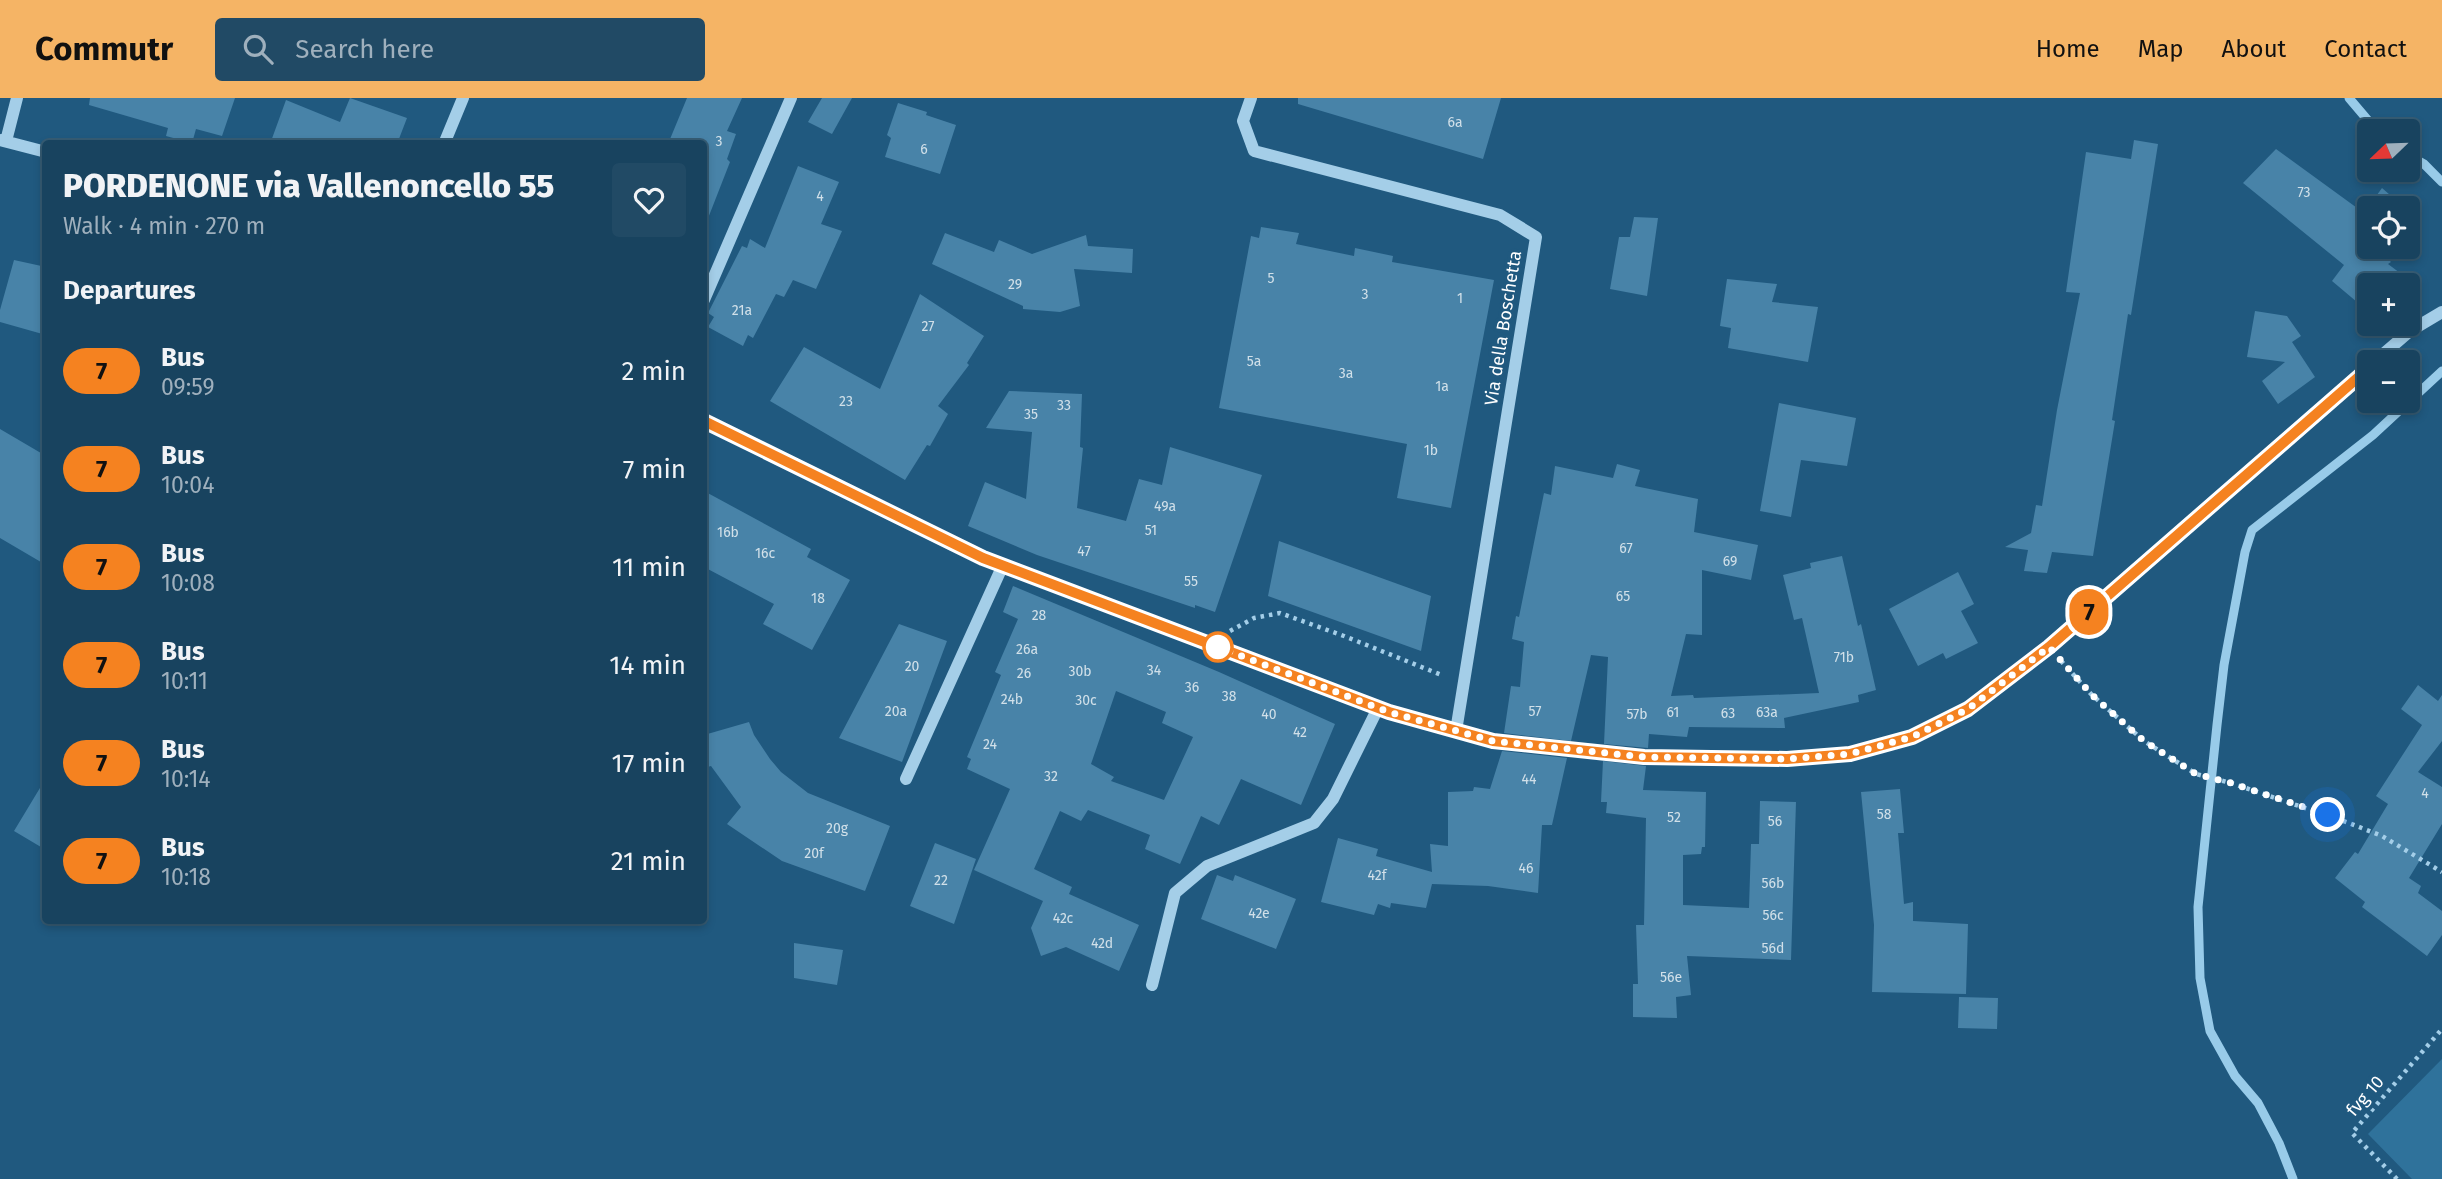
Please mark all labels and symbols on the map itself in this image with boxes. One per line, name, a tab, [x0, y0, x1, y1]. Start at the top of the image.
house number: 6a	[1447, 114, 1463, 131]
north arrow	[2357, 119, 2420, 182]
house number: 3	[716, 133, 723, 150]
house number: 6	[920, 141, 928, 158]
house number: 73	[2297, 184, 2311, 201]
house number: 4	[816, 188, 824, 205]
street label: Via della Boschetta	[1480, 249, 1526, 407]
house number: 5	[1267, 270, 1275, 287]
house number: 29	[1008, 276, 1022, 293]
house number: 3	[1362, 286, 1369, 303]
house number: 1	[1457, 290, 1463, 307]
house number: 21a	[732, 302, 752, 319]
house number: 27	[921, 318, 935, 335]
house number: 5a	[1247, 353, 1261, 370]
house number: 3a	[1339, 365, 1353, 382]
house number: 1a	[1435, 378, 1449, 395]
house number: 23	[839, 393, 853, 410]
house number: 33	[1057, 397, 1071, 414]
house number: 35	[1024, 406, 1038, 423]
house number: 1b	[1424, 442, 1438, 459]
house number: 49a	[1154, 498, 1176, 515]
house number: 51	[1145, 522, 1157, 539]
house number: 16b	[717, 524, 739, 541]
house number: 67	[1619, 540, 1633, 557]
house number: 47	[1077, 543, 1091, 560]
house number: 16c	[755, 545, 775, 562]
house number: 69	[1723, 553, 1737, 570]
house number: 55	[1184, 573, 1198, 590]
house number: 65	[1616, 588, 1630, 605]
line badge: 7	[2066, 589, 2112, 635]
house number: 18	[811, 590, 825, 607]
house number: 28	[1032, 607, 1047, 624]
unlabelled marker	[1203, 632, 1233, 662]
house number: 26a	[1016, 641, 1038, 658]
house number: 71b	[1834, 649, 1854, 666]
house number: 20	[905, 658, 920, 675]
house number: 34	[1147, 662, 1162, 679]
house number: 30b	[1068, 663, 1092, 680]
house number: 26	[1017, 665, 1031, 682]
house number: 36	[1185, 679, 1199, 696]
house number: 38	[1222, 688, 1237, 705]
house number: 24b	[1001, 691, 1023, 708]
house number: 30c	[1075, 692, 1097, 709]
house number: 20a	[885, 703, 907, 720]
house number: 57	[1529, 703, 1541, 720]
house number: 61	[1667, 704, 1679, 721]
house number: 63a	[1756, 704, 1778, 721]
house number: 63	[1721, 705, 1735, 722]
house number: 40	[1261, 706, 1277, 723]
house number: 57b	[1626, 706, 1648, 723]
house number: 42	[1293, 724, 1307, 741]
house number: 24	[983, 736, 998, 753]
house number: 32	[1044, 768, 1058, 785]
house number: 44	[1522, 771, 1537, 788]
house number: 4	[2421, 785, 2429, 802]
your location	[2310, 797, 2345, 832]
house number: 58	[1877, 806, 1892, 823]
house number: 52	[1667, 809, 1681, 826]
house number: 56	[1768, 813, 1782, 830]
house number: 20g	[826, 820, 849, 837]
house number: 20f	[804, 845, 825, 862]
house number: 46	[1519, 860, 1533, 877]
house number: 42f	[1368, 867, 1388, 884]
house number: 22	[934, 872, 948, 889]
house number: 56b	[1762, 875, 1784, 892]
house number: 42e	[1248, 905, 1270, 922]
house number: 56c	[1762, 907, 1784, 924]
house number: 42c	[1053, 910, 1074, 927]
house number: 42d	[1091, 935, 1113, 952]
house number: 56d	[1762, 940, 1784, 957]
house number: 56e	[1660, 969, 1682, 986]
street label: fvg 10	[2341, 1071, 2389, 1121]

